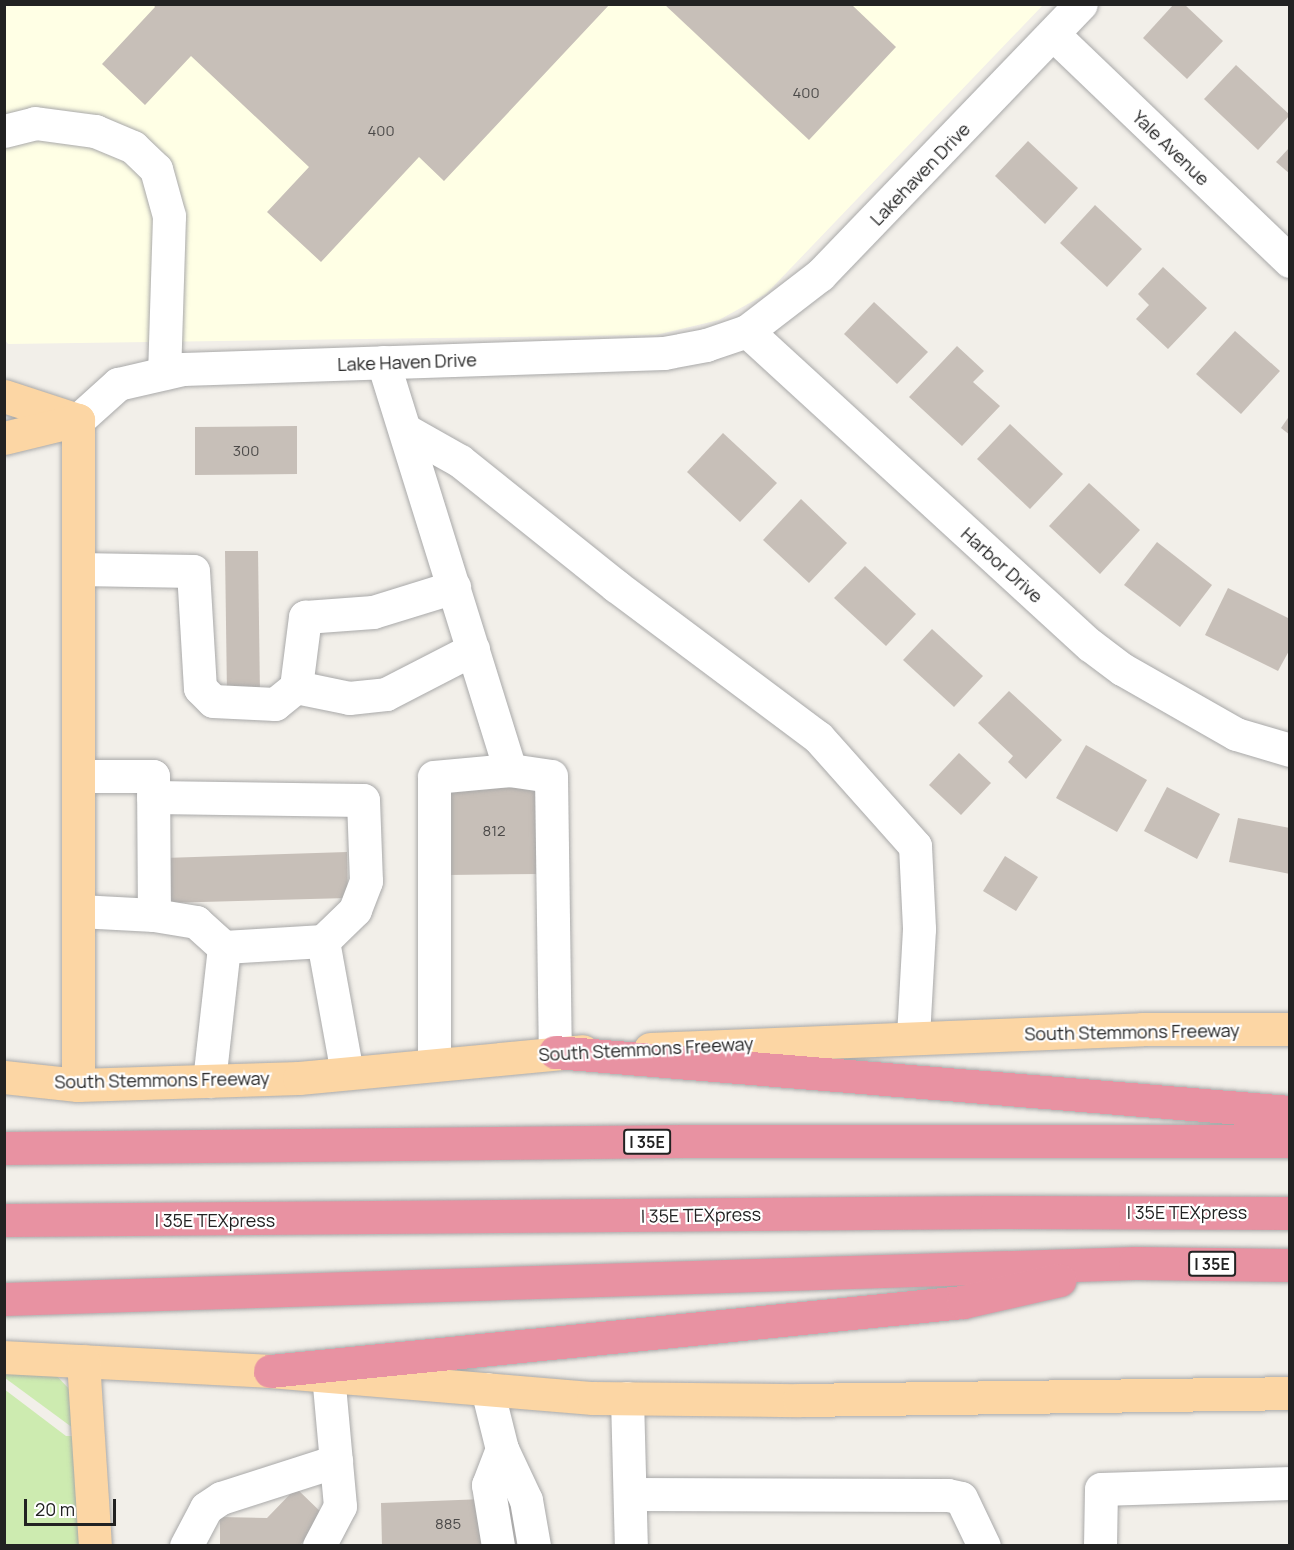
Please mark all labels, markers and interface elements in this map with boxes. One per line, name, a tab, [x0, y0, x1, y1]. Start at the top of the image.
house number: 400	[792, 84, 820, 102]
street label: Yale Avenue	[1128, 106, 1214, 190]
street label: Lakehaven Drive	[866, 118, 974, 230]
house number: 400	[367, 122, 395, 140]
street label: Lake Haven Drive	[337, 349, 477, 375]
house number: 300	[233, 442, 259, 460]
street label: Harbor Drive	[957, 523, 1047, 607]
house number: 812	[482, 822, 506, 840]
street label: South Stemmons Freeway	[1024, 1019, 1240, 1045]
street label: South Stemmons Freeway	[538, 1033, 754, 1065]
street label: South Stemmons Freeway	[54, 1067, 270, 1093]
road number: I 35E	[623, 1129, 671, 1155]
street label: I 35E TEXpress	[1127, 1201, 1247, 1223]
street label: I 35E TEXpress	[641, 1203, 761, 1227]
street label: I 35E TEXpress	[155, 1209, 275, 1231]
road number: I 35E	[1188, 1251, 1236, 1277]
scale bar	[27, 1487, 118, 1525]
text: 20 m	[35, 1497, 75, 1521]
house number: 885	[435, 1515, 461, 1533]

